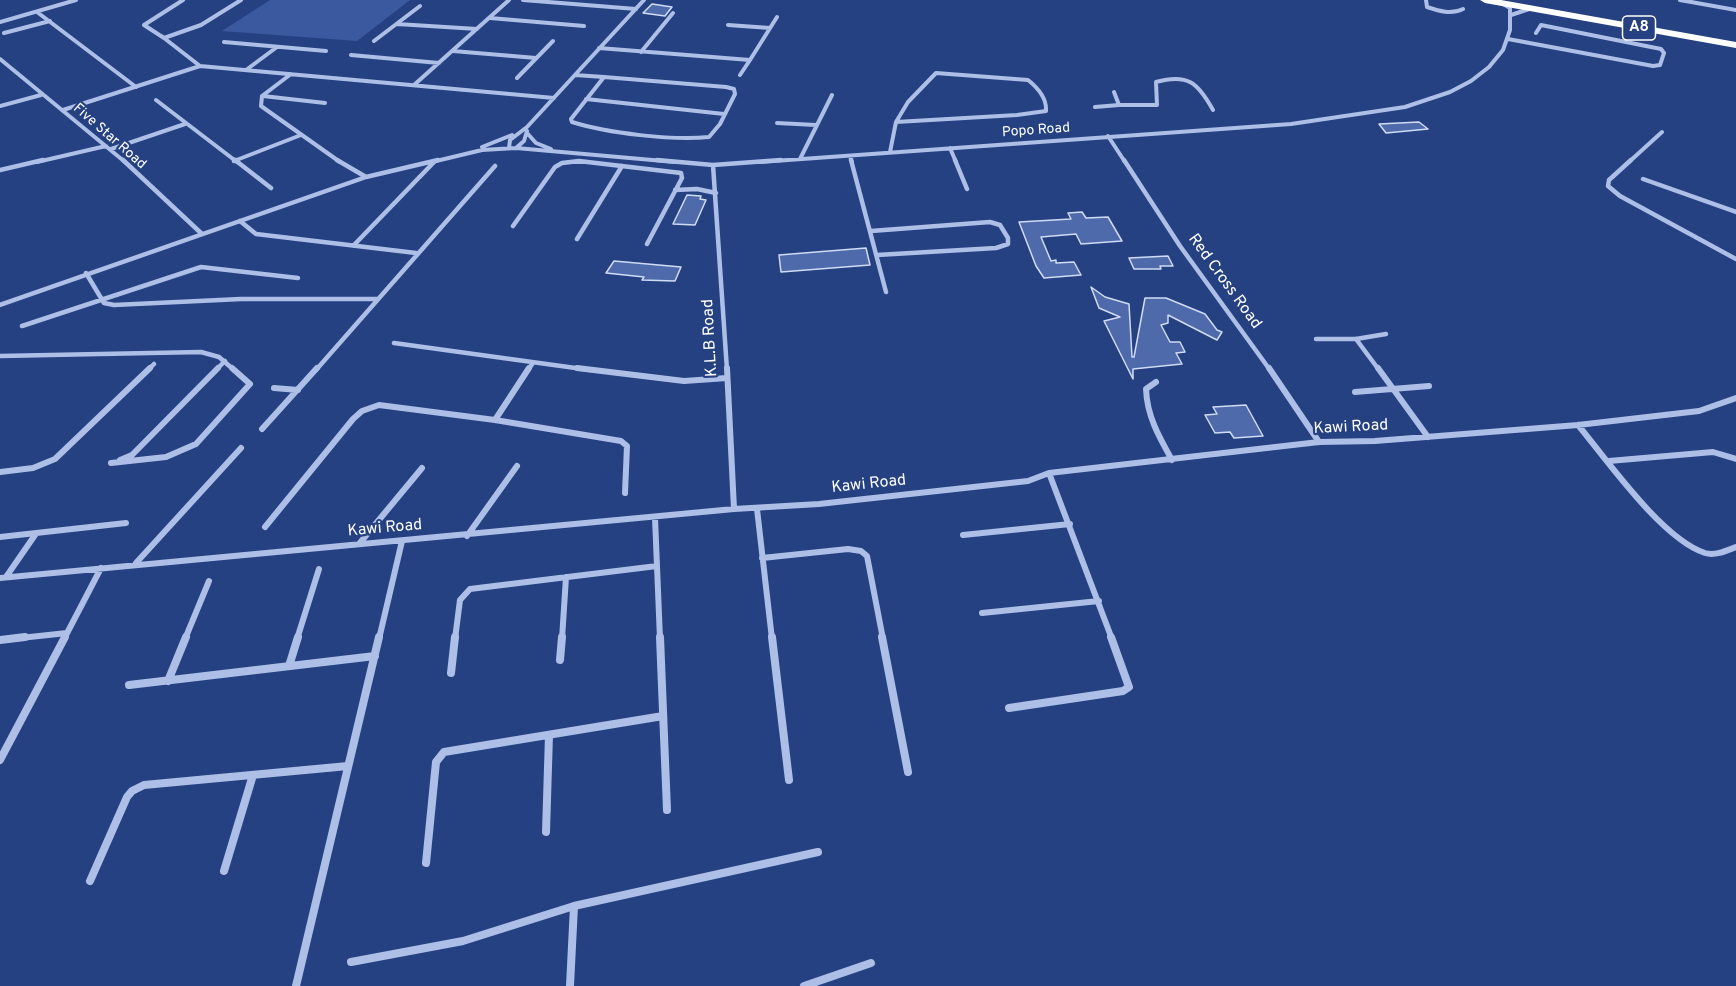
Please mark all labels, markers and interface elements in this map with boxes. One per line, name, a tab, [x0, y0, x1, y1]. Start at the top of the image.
road number: A8	[1622, 16, 1656, 40]
street label: Five Star Road	[69, 101, 149, 173]
street label: Popo Road	[1001, 120, 1071, 142]
street label: Red Cross Road	[1183, 231, 1265, 333]
street label: K.L.B Road	[699, 298, 723, 378]
street label: Kawi Road	[1313, 416, 1389, 440]
street label: Kawi Road	[831, 472, 907, 498]
street label: Kawi Road	[347, 516, 423, 542]

